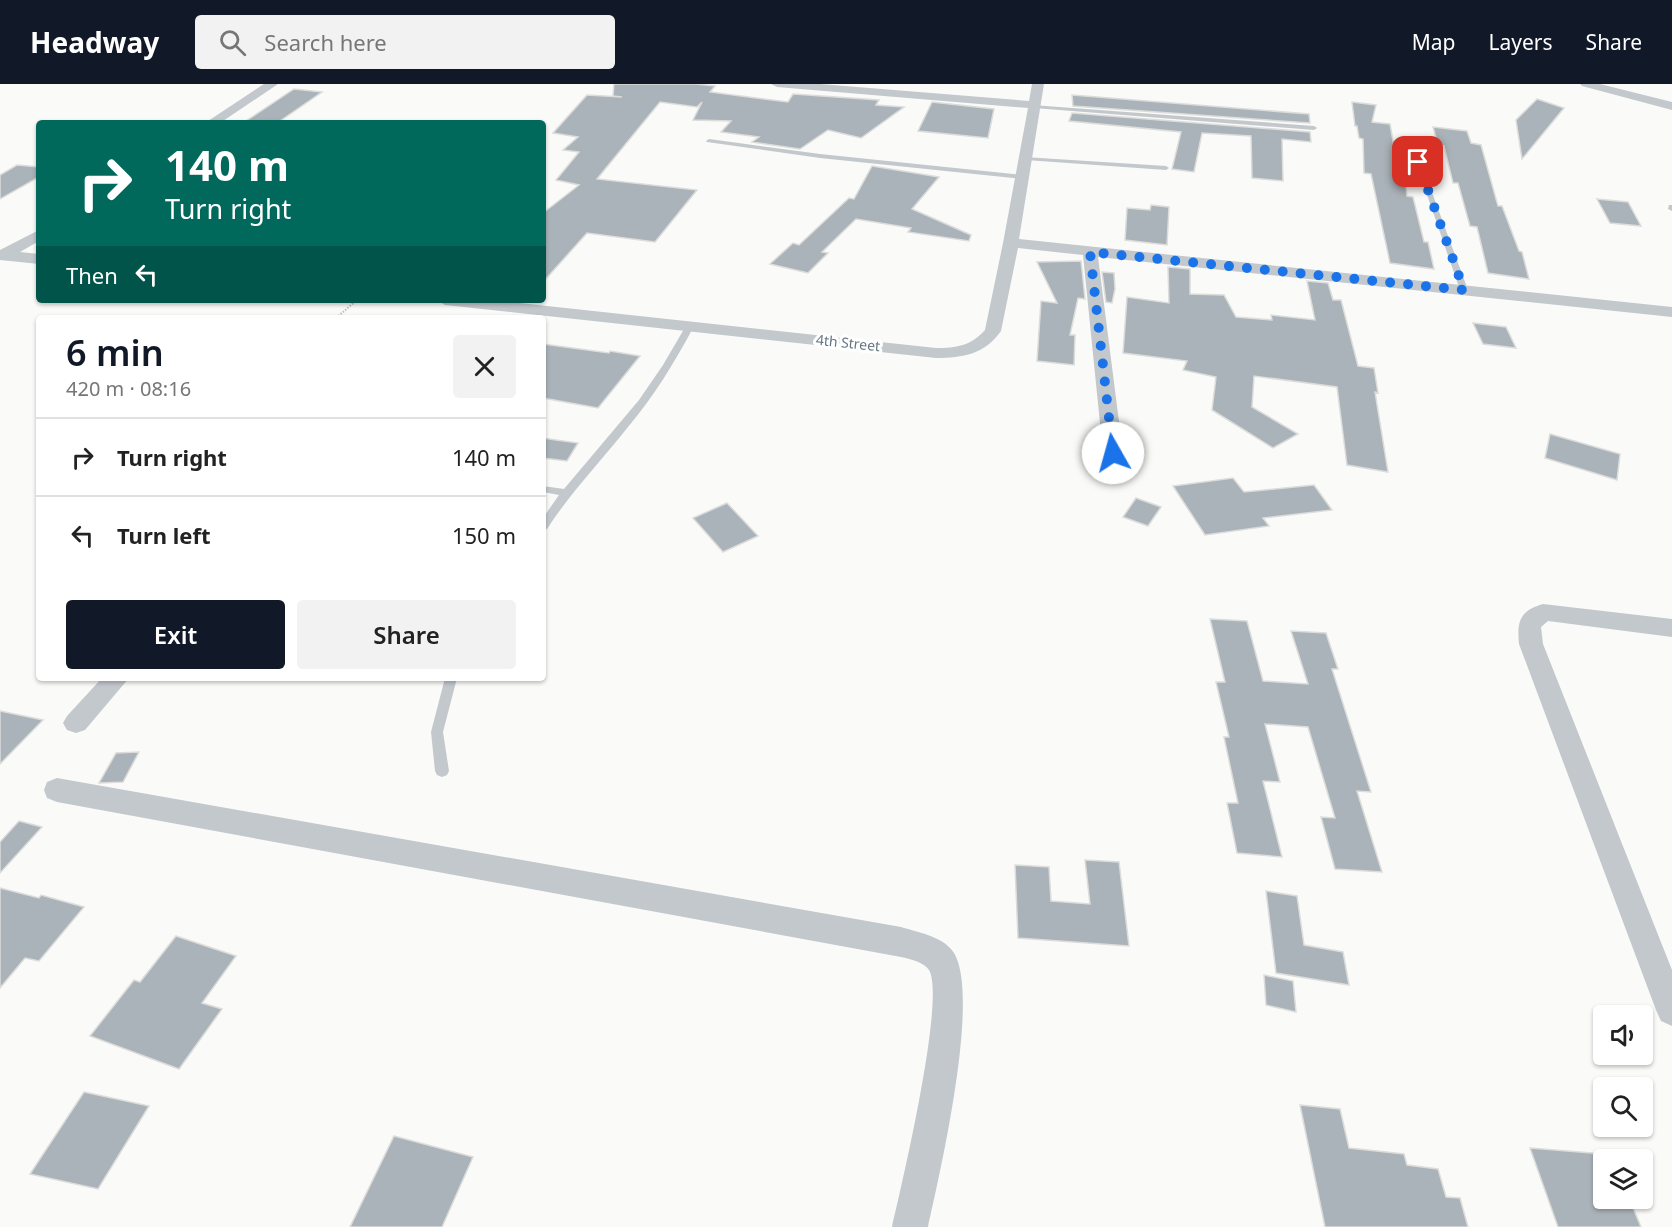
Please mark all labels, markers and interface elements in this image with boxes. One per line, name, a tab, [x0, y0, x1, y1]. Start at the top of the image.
search box	[195, 15, 615, 69]
text: Headway	[30, 23, 159, 61]
icon: search	[216, 26, 249, 59]
text: Search here	[264, 27, 387, 57]
text: Map	[1412, 28, 1456, 56]
text: Layers	[1489, 28, 1553, 56]
text: Share	[1586, 28, 1642, 56]
text: 140 m	[165, 136, 289, 193]
pin	[1392, 136, 1443, 187]
icon: right	[66, 144, 144, 222]
icon: arrive	[1401, 145, 1434, 178]
text: Turn right	[165, 190, 291, 227]
icon: left	[130, 258, 163, 291]
text: Then	[66, 260, 118, 290]
text: 6 min	[66, 328, 164, 377]
street label: 4th Street	[815, 330, 881, 355]
button: close	[453, 335, 516, 398]
text: 420 m · 08:16	[66, 375, 191, 402]
position arrow	[1081, 421, 1145, 485]
icon: right	[66, 441, 99, 474]
text: Turn right	[117, 442, 227, 472]
text: 140 m	[452, 442, 516, 472]
icon: left	[66, 519, 99, 552]
text: Turn left	[117, 520, 211, 550]
text: 150 m	[452, 520, 516, 550]
button: Exit	[66, 600, 285, 669]
button: Share	[297, 600, 516, 669]
map controls	[1593, 1005, 1653, 1209]
button: sound	[1593, 1005, 1653, 1065]
button: search	[1593, 1077, 1653, 1137]
button: layers	[1593, 1149, 1653, 1209]

